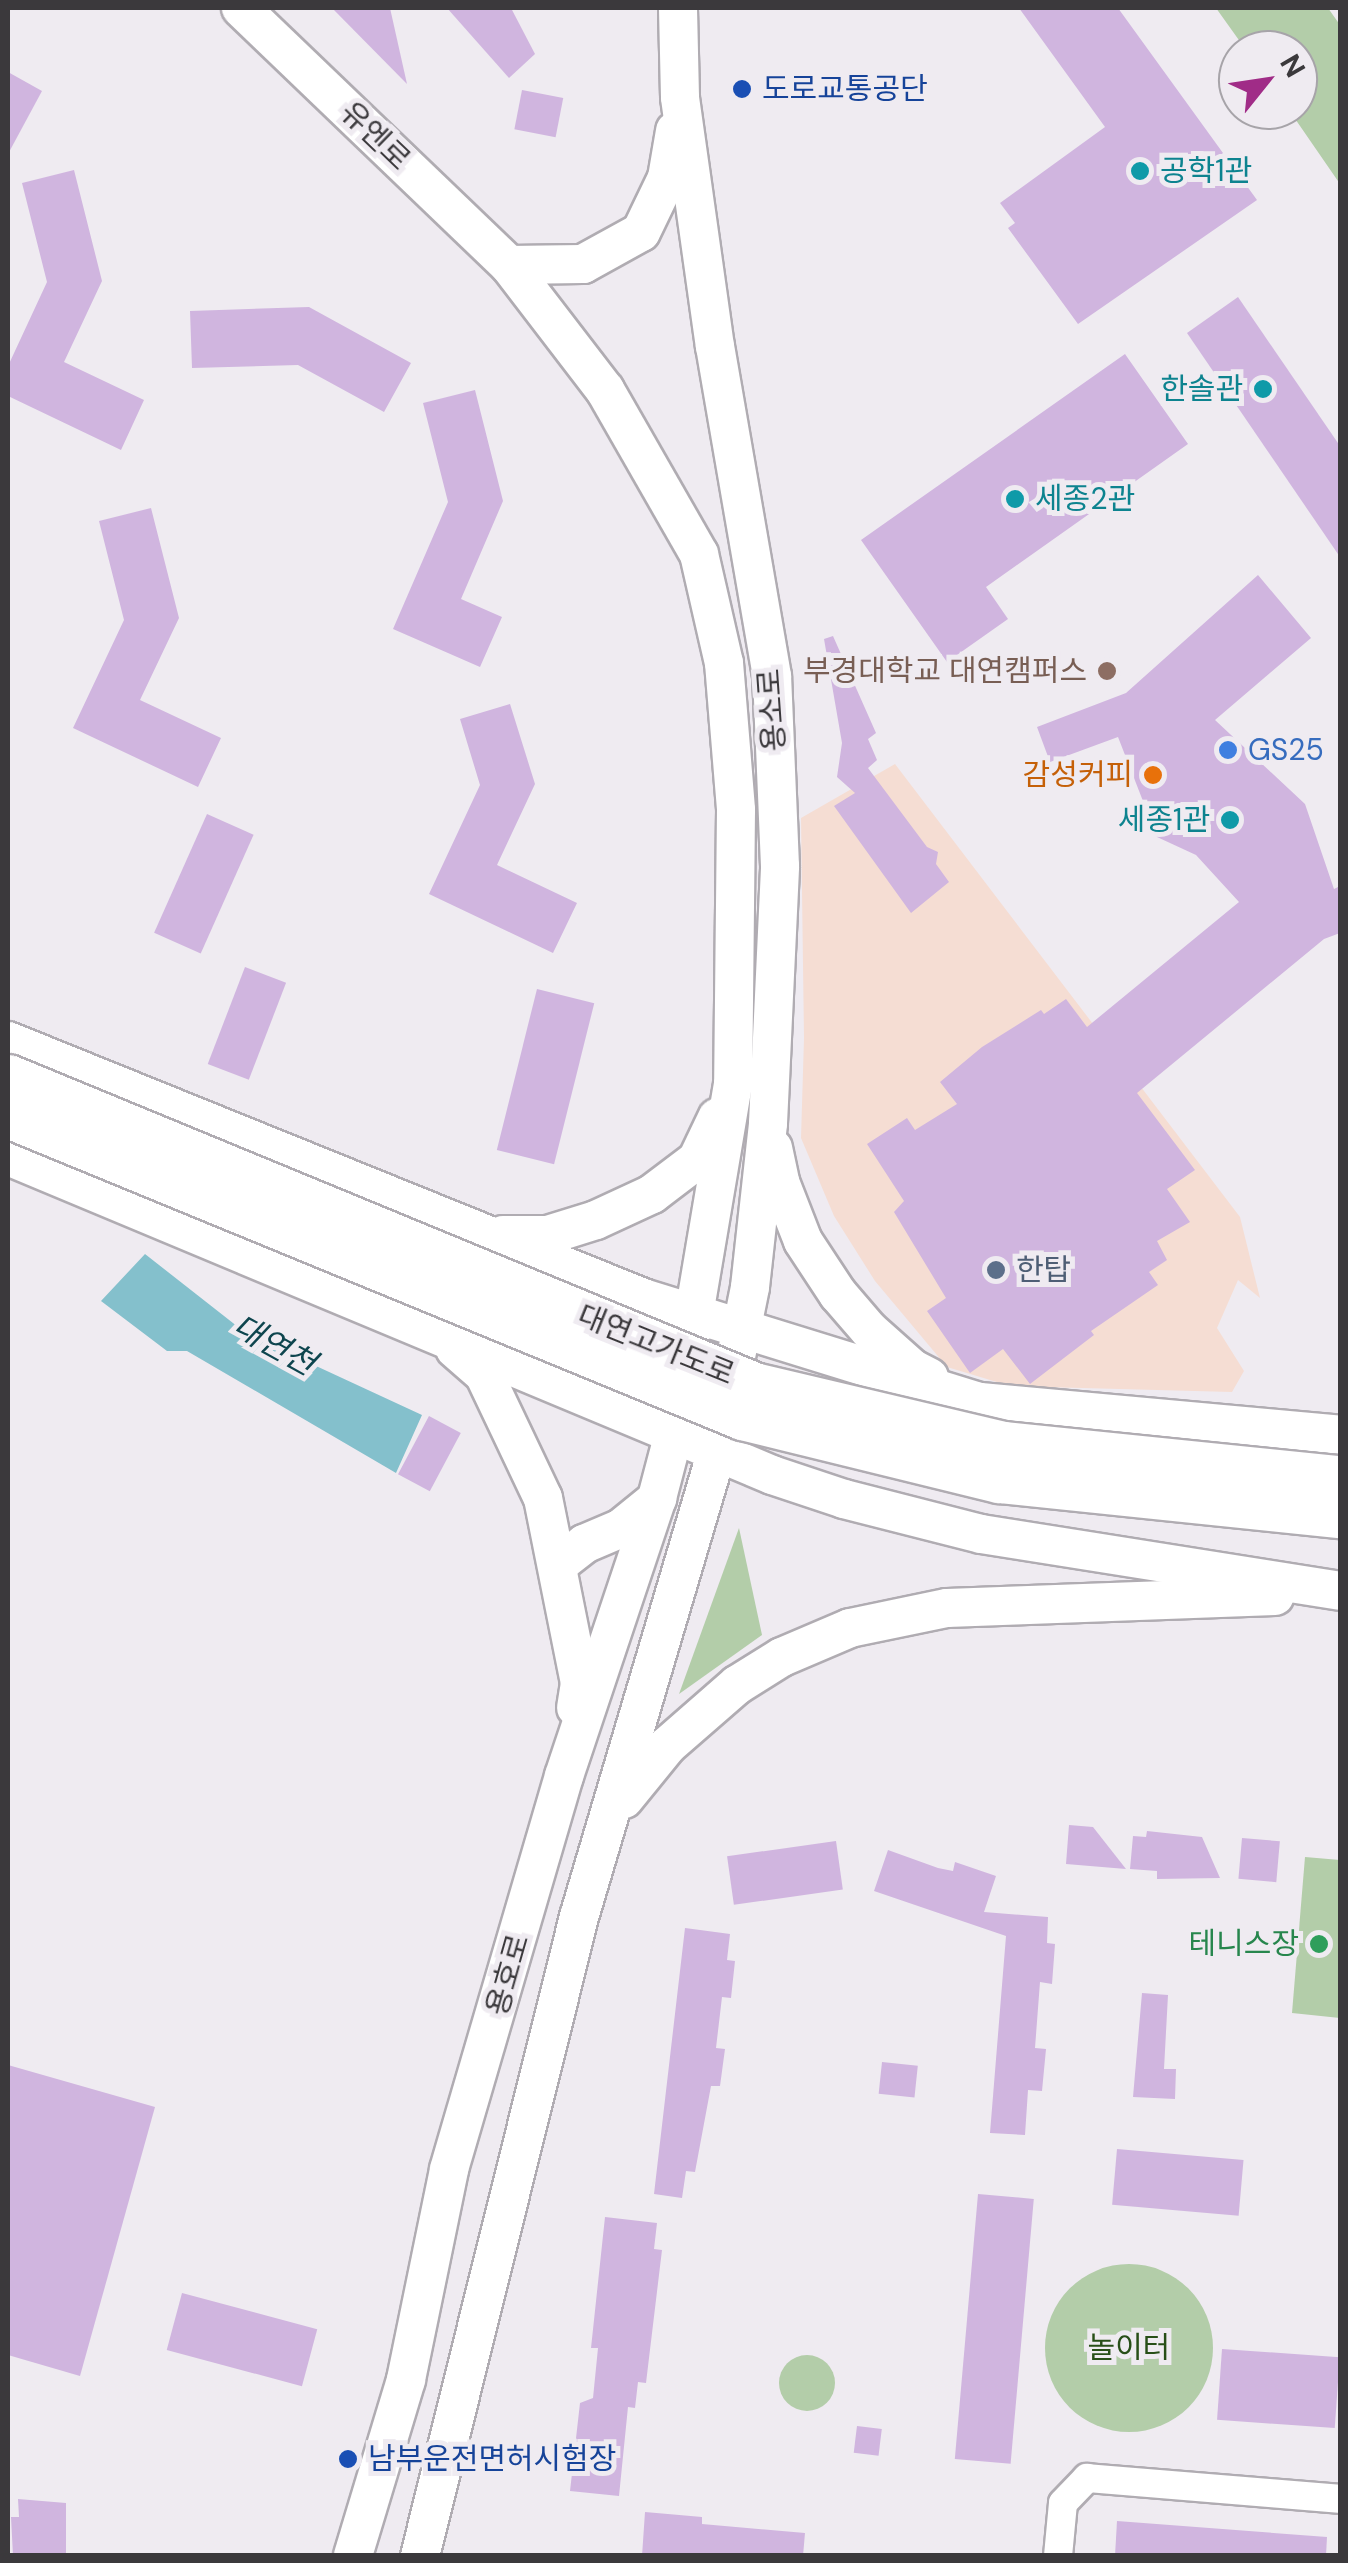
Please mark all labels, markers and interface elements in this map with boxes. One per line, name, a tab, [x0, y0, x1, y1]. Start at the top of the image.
north arrow	[1218, 30, 1318, 130]
text: N	[1272, 48, 1314, 84]
place label: 도로교통공단	[762, 71, 928, 107]
marker: 도로교통공단	[731, 78, 753, 100]
street label: 유엔로	[333, 94, 417, 178]
place label: 공학1관	[1160, 153, 1252, 189]
marker: 공학1관	[1129, 160, 1151, 182]
place label: 한솔관	[1160, 371, 1243, 407]
marker: 한솔관	[1252, 378, 1274, 400]
place label: 세종2관	[1035, 481, 1135, 517]
marker: 세종2관	[1004, 488, 1026, 510]
place label: 부경대학교 대연캠퍼스	[803, 653, 1087, 689]
marker: 부경대학교 대연캠퍼스	[1096, 660, 1118, 682]
street label: 용소로	[751, 667, 793, 753]
place label: GS25	[1248, 732, 1324, 768]
marker: GS25	[1217, 739, 1239, 761]
place label: 감성커피	[1023, 757, 1133, 793]
marker: 감성커피	[1142, 764, 1164, 786]
place label: 세종1관	[1118, 802, 1210, 838]
marker: 세종1관	[1219, 809, 1241, 831]
place label: 한탑	[1016, 1252, 1071, 1288]
marker: 한탑	[985, 1259, 1007, 1281]
street label: 대연고가도로	[572, 1297, 740, 1393]
water label: 대연천	[226, 1307, 322, 1383]
place label: 테니스장	[1189, 1926, 1299, 1962]
street label: 용호로	[479, 1930, 537, 2020]
marker: 테니스장	[1308, 1933, 1330, 1955]
park label: 놀이터	[1088, 2330, 1170, 2366]
place label: 남부운전면허시험장	[368, 2441, 616, 2477]
marker: 남부운전면허시험장	[337, 2448, 359, 2470]

